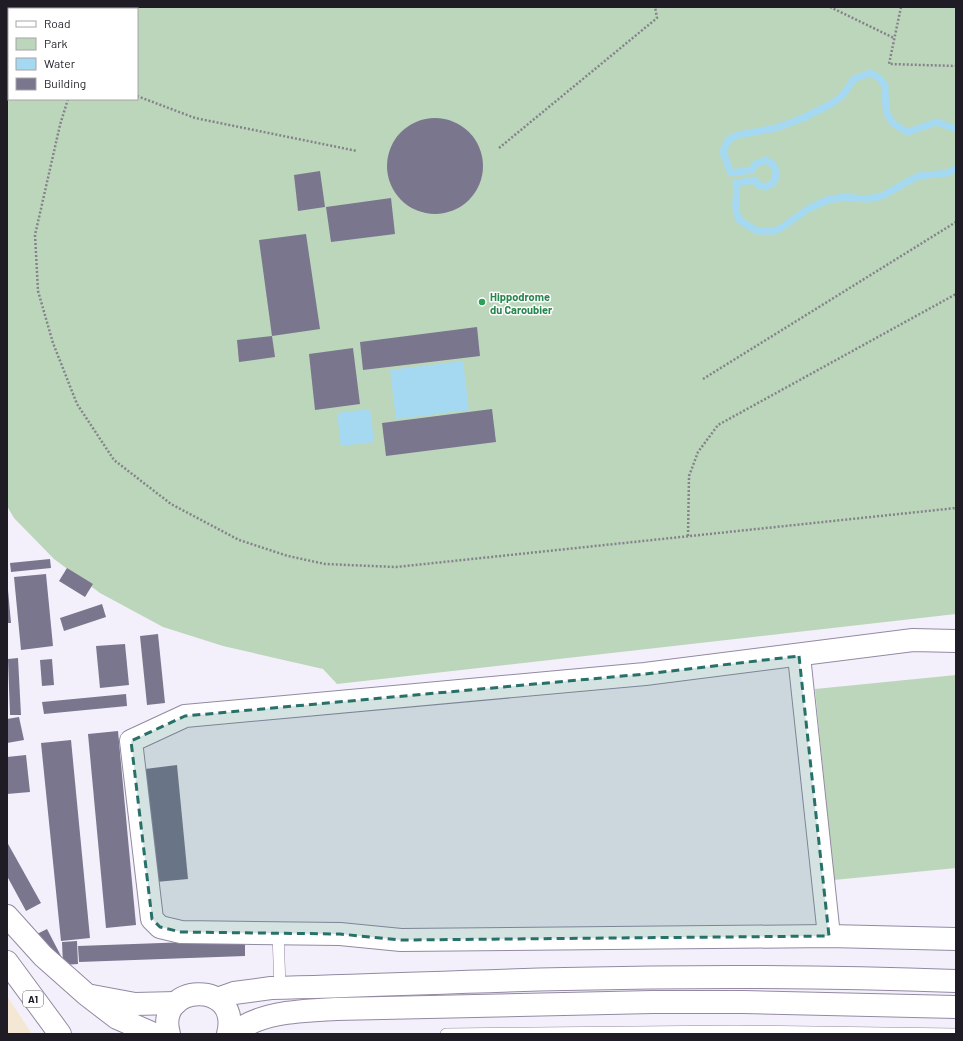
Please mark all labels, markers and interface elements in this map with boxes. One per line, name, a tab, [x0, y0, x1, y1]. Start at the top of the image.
legend	[8, 8, 138, 100]
text: Road	[44, 16, 71, 30]
text: Park	[44, 36, 68, 50]
text: Water	[44, 56, 76, 70]
text: Building	[44, 76, 86, 90]
place label: Hippodrome du Caroubier	[490, 290, 553, 316]
marker: Hippodrome du Caroubier	[477, 297, 487, 307]
road number: A1	[23, 991, 43, 1007]

